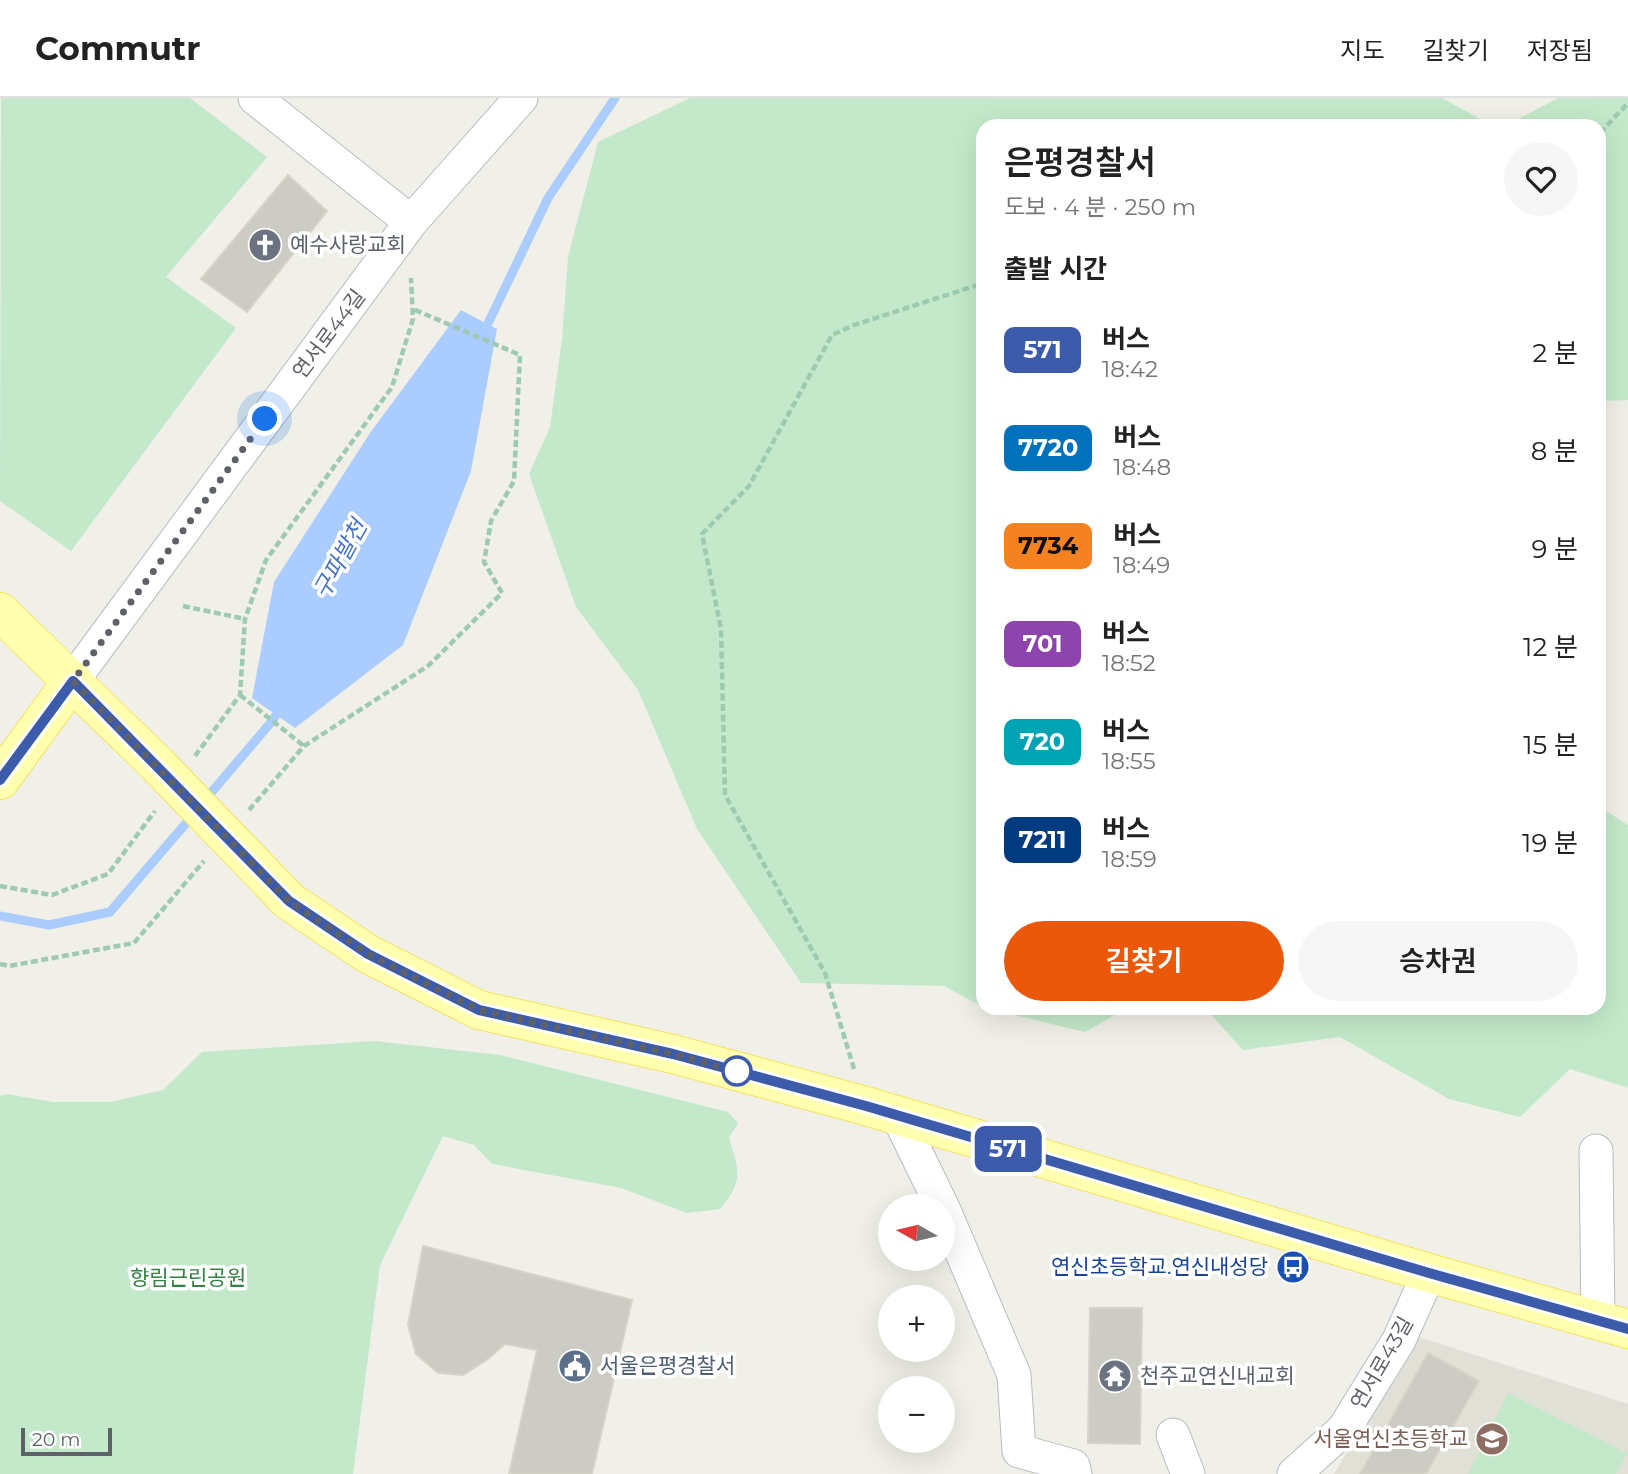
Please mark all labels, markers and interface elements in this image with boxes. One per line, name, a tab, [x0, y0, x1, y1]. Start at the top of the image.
text: Commutr	[35, 28, 200, 68]
text: 지도	[1340, 36, 1385, 65]
text: 길찾기	[1423, 36, 1489, 65]
text: 저장됨	[1527, 36, 1593, 65]
text: 은평경찰서	[1004, 142, 1156, 182]
button: heart	[1504, 142, 1578, 216]
text: 도보 · 4 분 · 250 m	[1004, 193, 1196, 221]
church icon: 예수사랑교회	[246, 226, 284, 264]
place label: 예수사랑교회	[290, 232, 406, 257]
text: 출발 시간	[1004, 253, 1107, 285]
street label: 연서로44길	[287, 284, 370, 383]
text: 버스	[1102, 323, 1150, 355]
text: 571	[1023, 335, 1062, 364]
text: 2 분	[1532, 337, 1578, 369]
text: 18:42	[1102, 355, 1158, 383]
your location	[247, 401, 282, 436]
text: 버스	[1113, 421, 1161, 453]
text: 7720	[1018, 433, 1078, 462]
text: 8 분	[1531, 435, 1578, 467]
text: 18:48	[1113, 453, 1171, 481]
water label: 구파발천	[307, 513, 374, 603]
text: 버스	[1113, 519, 1161, 551]
text: 7734	[1018, 531, 1078, 560]
text: 9 분	[1531, 533, 1578, 565]
text: 18:49	[1113, 551, 1170, 579]
text: 버스	[1102, 617, 1150, 649]
text: 701	[1022, 629, 1063, 658]
text: 12 분	[1523, 631, 1578, 663]
text: 18:52	[1102, 649, 1156, 677]
text: 버스	[1102, 715, 1150, 747]
text: 720	[1020, 727, 1065, 756]
text: 15 분	[1523, 729, 1578, 761]
text: 18:55	[1102, 747, 1156, 775]
text: 버스	[1102, 813, 1150, 845]
text: 7211	[1019, 825, 1066, 854]
text: 19 분	[1522, 827, 1578, 859]
text: 18:59	[1102, 845, 1157, 873]
button: 길찾기	[1004, 921, 1284, 1001]
button: 승차권	[1298, 921, 1578, 1001]
unlabelled marker	[722, 1056, 752, 1086]
line badge: 571	[968, 1126, 1048, 1172]
text: 571	[989, 1134, 1027, 1163]
north arrow	[878, 1194, 956, 1270]
map controls	[878, 1194, 955, 1453]
bus stop icon: 연신초등학교.연신내성당	[1274, 1248, 1312, 1286]
place label: 연신초등학교.연신내성당	[1051, 1254, 1268, 1279]
park label: 향림근린공원	[130, 1265, 246, 1290]
button: +	[878, 1285, 955, 1362]
street label: 연서로43길	[1345, 1312, 1418, 1413]
public building icon: 서울은평경찰서	[556, 1347, 594, 1385]
place label: 서울은평경찰서	[600, 1353, 735, 1378]
temple icon: 천주교연신내교회	[1096, 1357, 1134, 1395]
place label: 천주교연신내교회	[1140, 1363, 1295, 1388]
button: −	[878, 1376, 955, 1453]
school or university icon: 서울연신초등학교	[1473, 1420, 1511, 1458]
scale bar	[21, 1425, 112, 1457]
place label: 서울연신초등학교	[1313, 1426, 1468, 1451]
text: 20 m	[32, 1428, 80, 1451]

